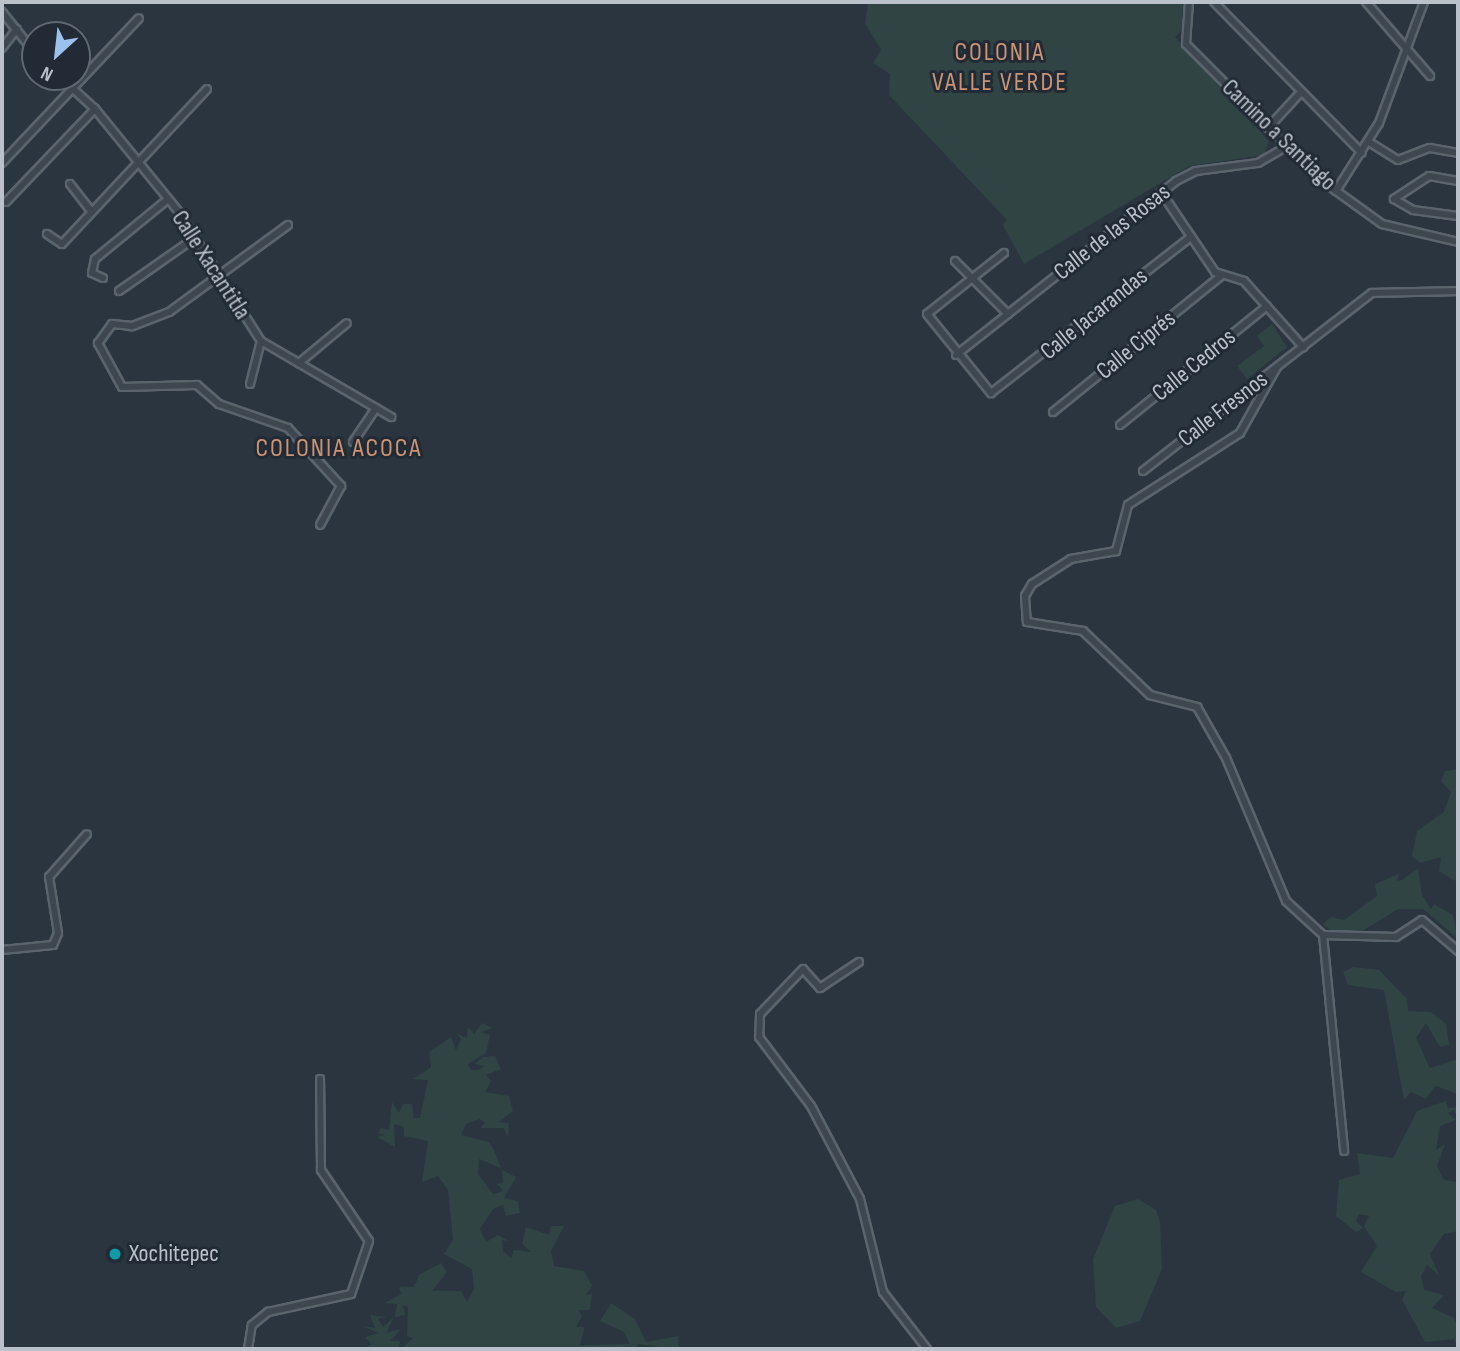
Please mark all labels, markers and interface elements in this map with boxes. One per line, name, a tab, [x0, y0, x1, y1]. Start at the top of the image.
north arrow	[21, 21, 91, 91]
district label: COLONIA VALLE VERDE	[933, 37, 1067, 98]
text: N	[37, 61, 57, 86]
street label: Camino a Santiago	[1216, 73, 1342, 197]
street label: Calle de las Rosas	[1048, 178, 1176, 286]
street label: Calle Xacantitla	[165, 205, 257, 325]
street label: Calle Jacarandas	[1035, 262, 1153, 366]
street label: Calle Ciprés	[1091, 304, 1181, 386]
street label: Calle Cedros	[1146, 323, 1242, 407]
street label: Calle Fresnos	[1173, 365, 1273, 453]
district label: COLONIA ACOCA	[257, 433, 421, 465]
place label: Xochitepec	[129, 1240, 219, 1268]
marker: Xochitepec	[107, 1246, 123, 1262]

